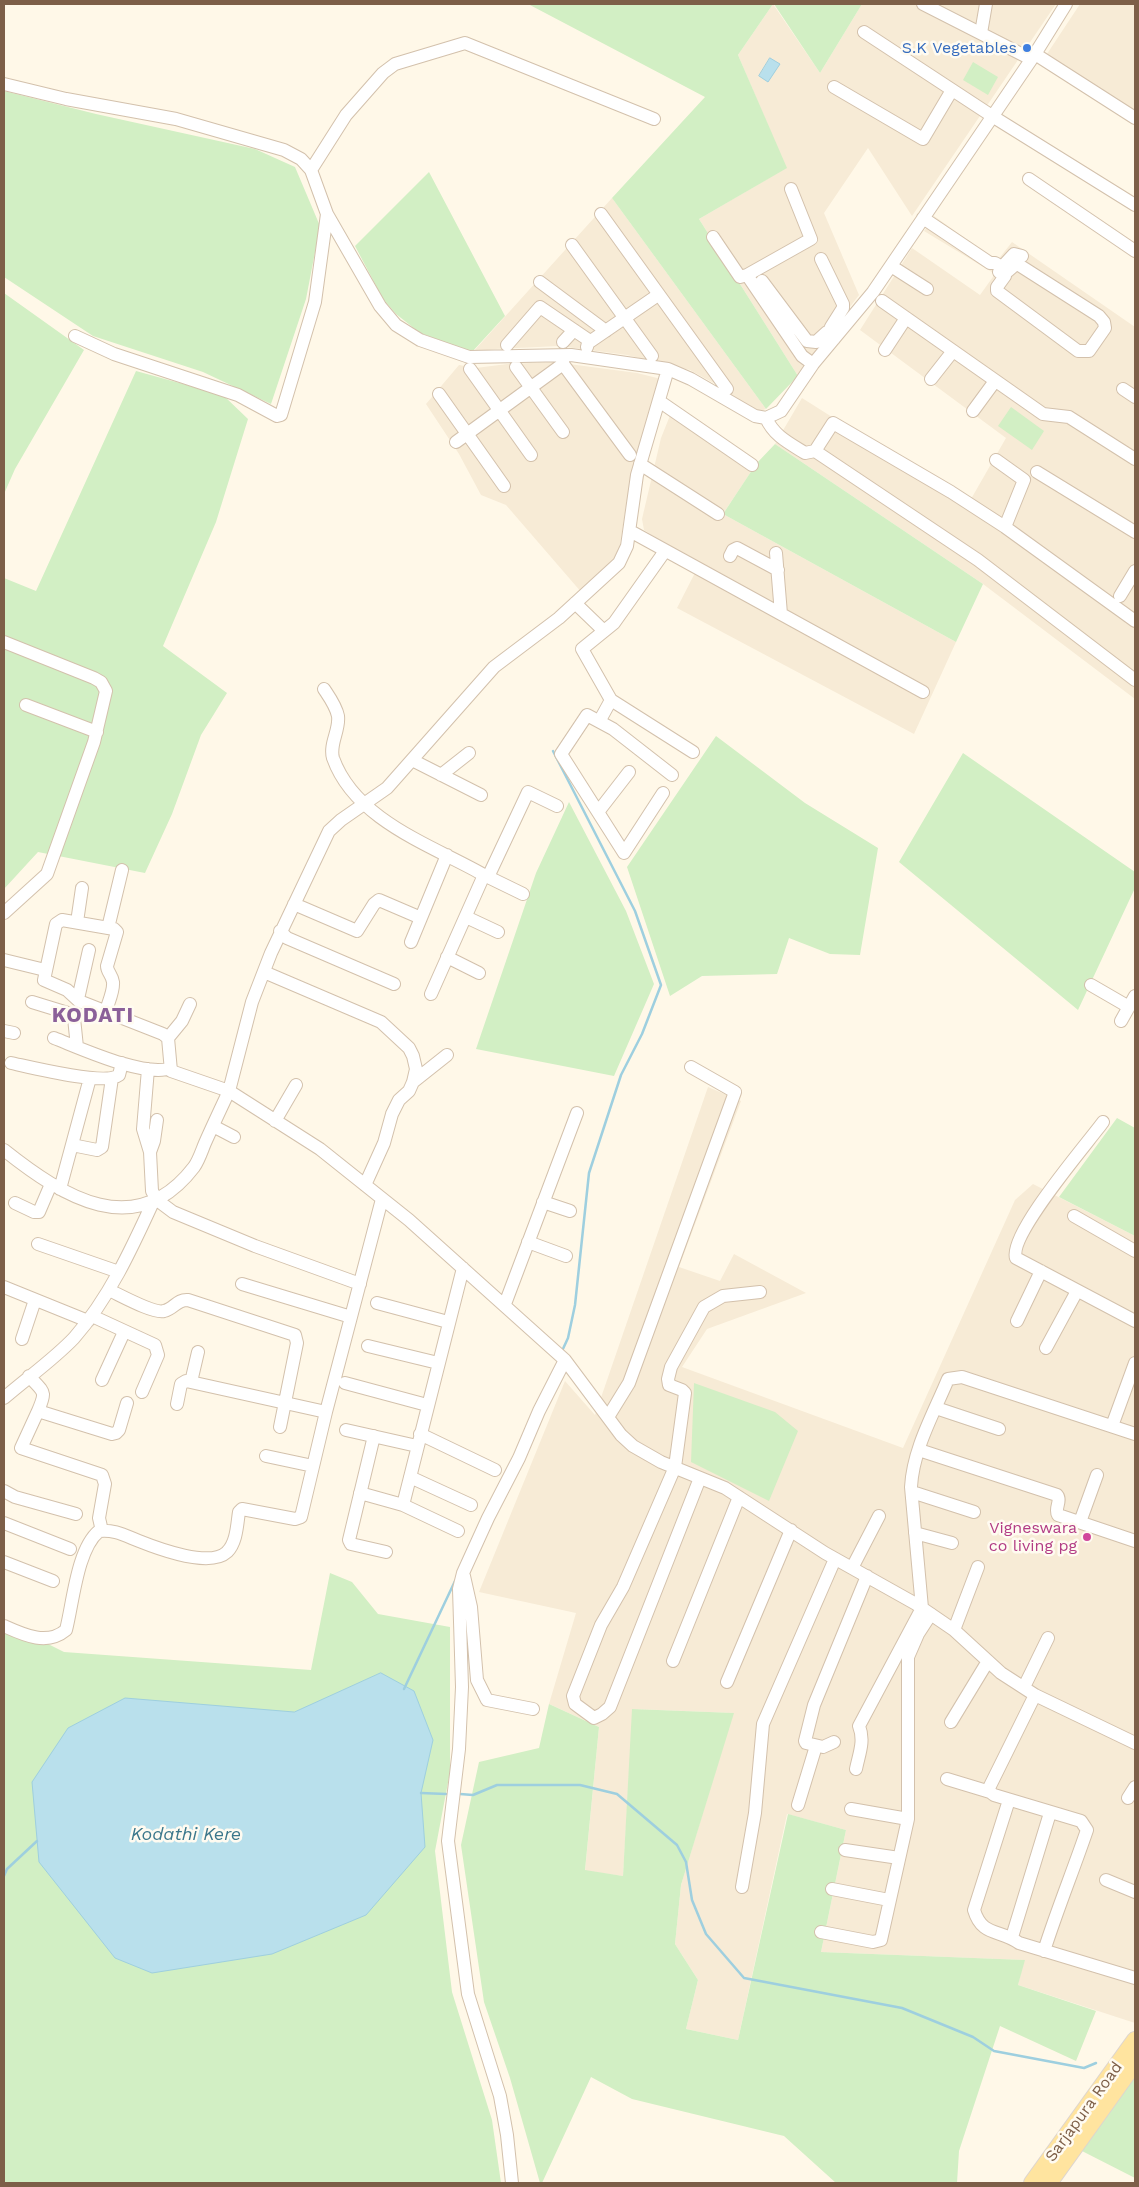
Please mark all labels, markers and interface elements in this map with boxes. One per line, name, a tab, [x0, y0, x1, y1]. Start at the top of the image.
place label: S.K Vegetables	[902, 38, 1017, 58]
marker: S.K Vegetables	[1021, 42, 1033, 54]
district label: KODATI	[51, 1003, 135, 1029]
place label: Vigneswara co living pg	[989, 1518, 1077, 1556]
marker: Vigneswara co living pg	[1081, 1531, 1093, 1543]
water label: Kodathi Kere	[131, 1824, 241, 1846]
street label: Sarjapura Road	[1041, 2058, 1127, 2166]

